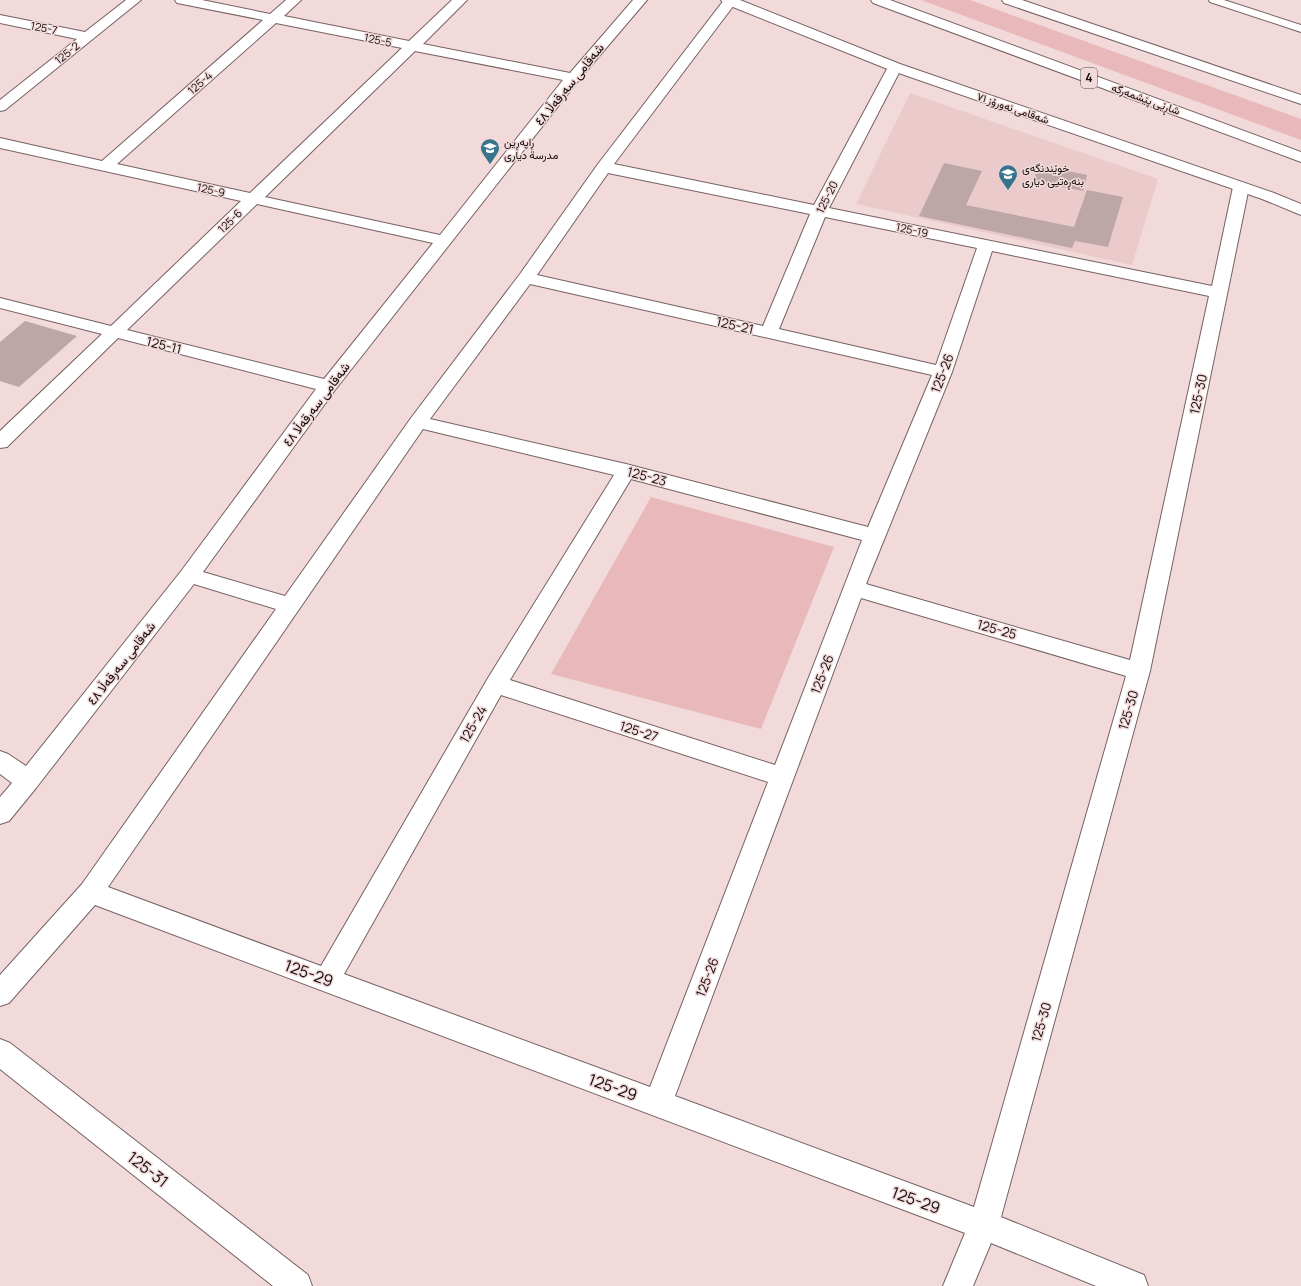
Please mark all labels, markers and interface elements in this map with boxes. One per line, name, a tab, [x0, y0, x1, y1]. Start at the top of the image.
street label: 125-7	[29, 18, 59, 37]
street label: 125-5	[363, 29, 393, 50]
street label: 125-2	[51, 38, 82, 67]
street label: شەقامی سەرقەڵا ٤٨	[530, 39, 608, 129]
street label: 125-4	[184, 68, 215, 97]
road number: 4	[1081, 68, 1097, 88]
street label: شاڕێی پێشمەرگە	[1109, 79, 1183, 120]
street label: شەقامی نەورۆز ٧١	[975, 88, 1052, 127]
place label: ڕاپەڕین مدرسة ديارى	[504, 134, 558, 162]
school or university icon: ڕاپەڕین مدرسة ديارى	[479, 137, 501, 165]
place label: خوێندنگەی بنەڕەتیی دیاری	[1022, 160, 1084, 190]
school or university icon: خوێندنگەی بنەڕەتیی دیاری	[997, 163, 1019, 191]
street label: 125-20	[812, 178, 841, 216]
street label: 125-9	[196, 179, 227, 200]
street label: 125-6	[214, 205, 245, 236]
street label: 125-19	[895, 219, 930, 240]
street label: 125-21	[714, 312, 756, 338]
street label: 125-11	[145, 332, 183, 358]
street label: 125-26	[926, 351, 958, 395]
street label: شەقامی سەرقەڵا ٤٨	[278, 358, 354, 450]
street label: 125-30	[1185, 372, 1211, 416]
street label: 125-23	[625, 462, 669, 490]
street label: 125-25	[975, 615, 1019, 643]
street label: شەقامی سەرقەڵا ٤٨	[83, 617, 159, 709]
street label: 125-26	[806, 652, 838, 696]
street label: 125-30	[1114, 688, 1142, 732]
street label: 125-24	[455, 702, 491, 746]
street label: 125-27	[617, 716, 661, 746]
street label: 125-29	[282, 954, 336, 992]
street label: 125-26	[691, 955, 723, 999]
street label: 125-30	[1027, 1000, 1055, 1044]
street label: 125-29	[586, 1068, 640, 1106]
street label: 125-31	[123, 1146, 173, 1192]
street label: 125-29	[889, 1181, 943, 1219]

